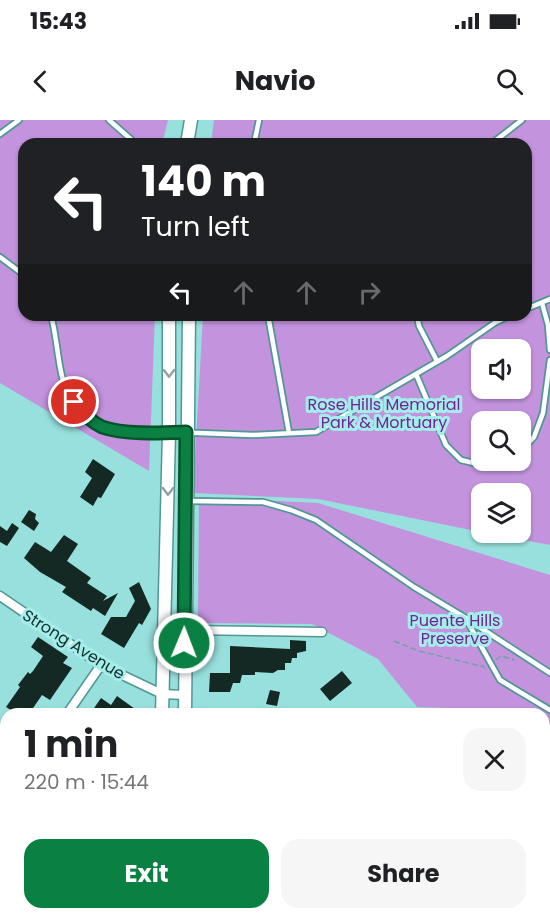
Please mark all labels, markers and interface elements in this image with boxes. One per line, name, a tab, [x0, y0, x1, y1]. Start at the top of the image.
text: 15:43	[30, 6, 87, 37]
text: Navio	[235, 62, 315, 99]
icon: back	[24, 65, 57, 98]
icon: search	[493, 65, 526, 98]
text: 140 m	[141, 152, 266, 211]
icon: left	[42, 162, 120, 240]
text: Turn left	[141, 208, 250, 245]
icon: left	[164, 276, 197, 309]
icon: ahead	[227, 276, 260, 309]
icon: ahead	[290, 276, 323, 309]
icon: right	[353, 276, 386, 309]
map controls	[471, 339, 531, 543]
button: sound	[471, 339, 531, 399]
one-way arrow	[163, 369, 175, 378]
pin	[48, 376, 99, 427]
icon: arrive	[57, 385, 90, 418]
park label: Rose Hills Memorial Park & Mortuary	[307, 393, 461, 434]
button: search	[471, 411, 531, 471]
button: layers	[471, 483, 531, 543]
one-way arrow	[162, 486, 174, 495]
street label: Strong Avenue	[18, 604, 129, 685]
park label: Puente Hills Preserve	[410, 609, 500, 650]
position arrow	[152, 611, 216, 675]
text: 1 min	[24, 719, 118, 770]
button: close	[463, 728, 526, 791]
text: 220 m · 15:44	[24, 768, 149, 796]
button: Exit	[24, 839, 269, 908]
button: Share	[281, 839, 526, 908]

